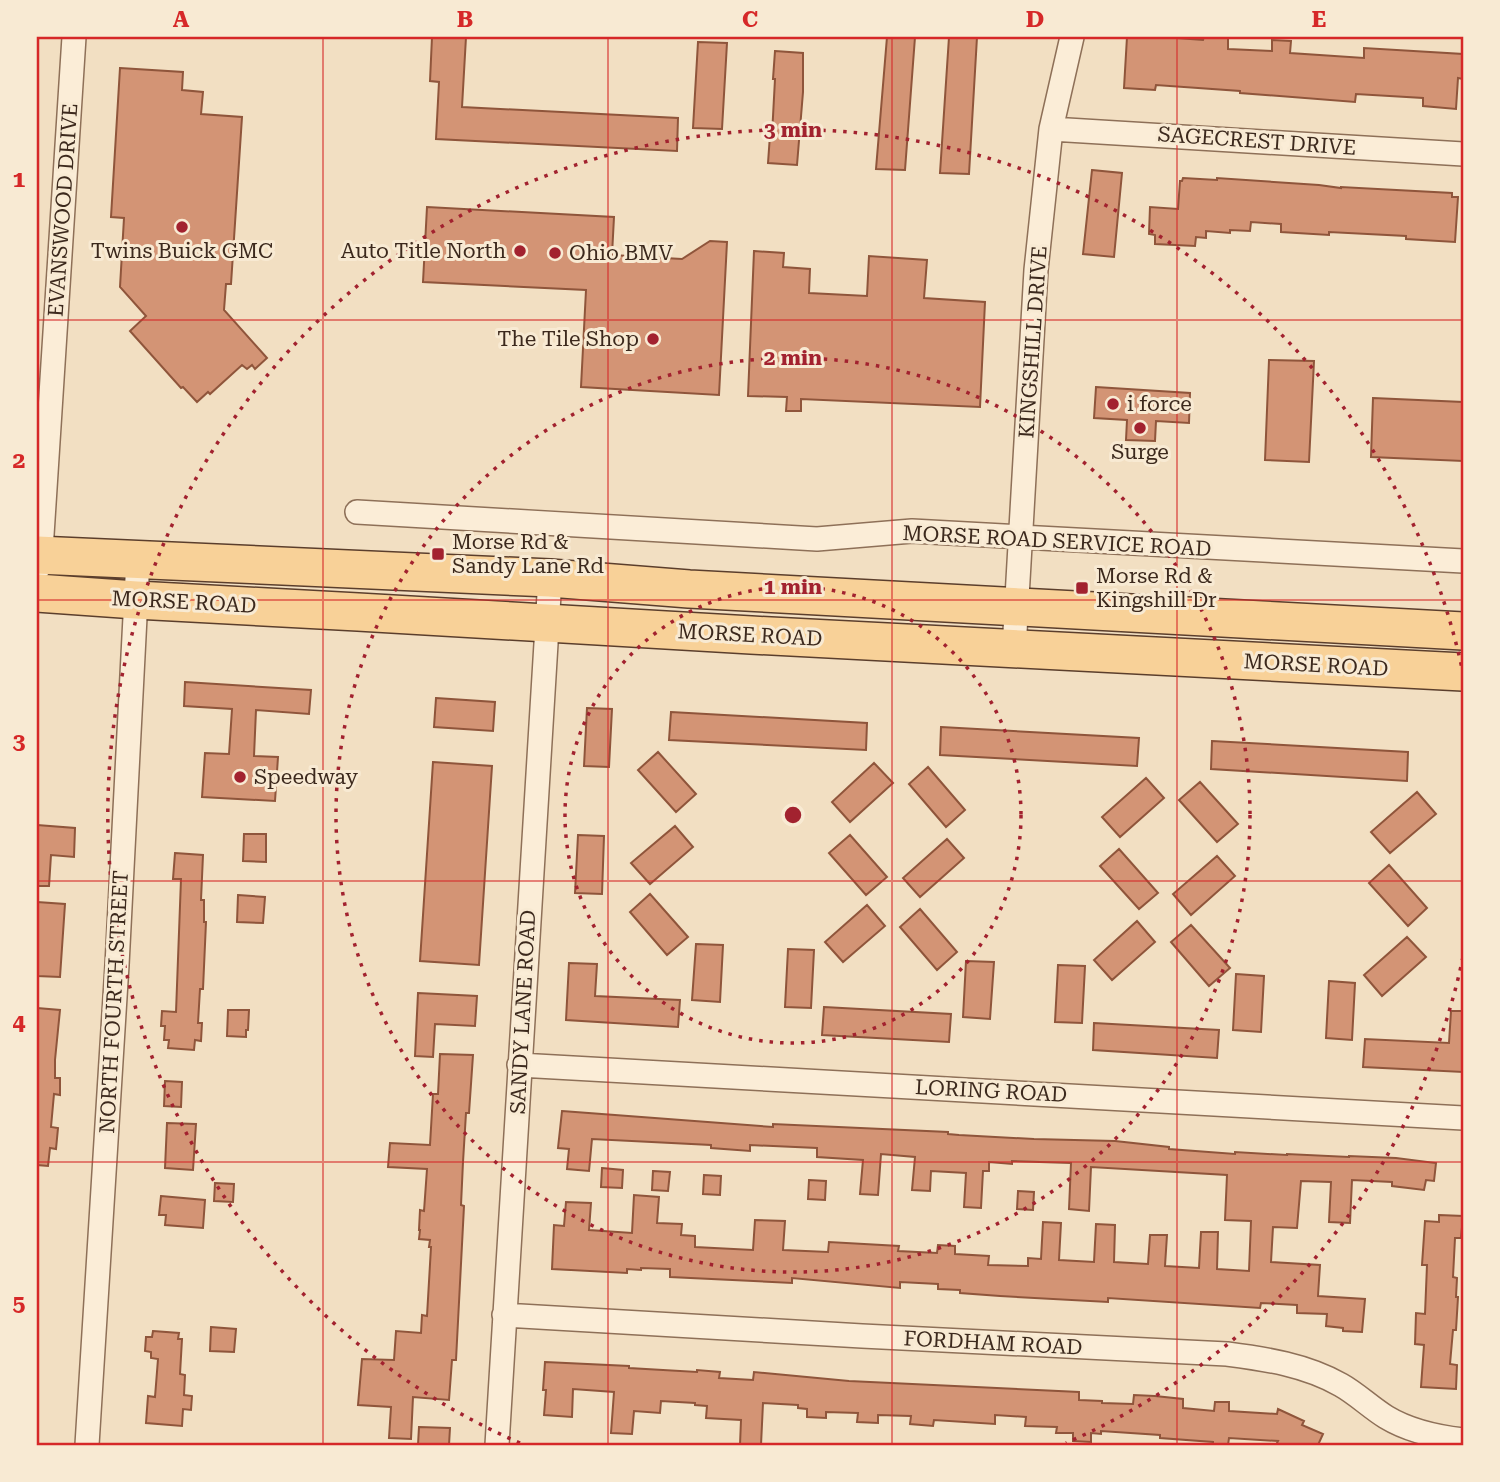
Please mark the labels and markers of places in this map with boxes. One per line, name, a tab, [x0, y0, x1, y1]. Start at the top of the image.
marker: Twins Buick GMC	[174, 219, 190, 235]
place label: Twins Buick GMC	[91, 239, 273, 263]
place label: Auto Title North	[341, 239, 506, 263]
place label: Ohio BMV	[569, 241, 673, 265]
marker: Auto Title North	[512, 243, 528, 259]
marker: Ohio BMV	[547, 245, 563, 261]
place label: The Tile Shop	[497, 327, 639, 351]
marker: The Tile Shop	[645, 331, 661, 347]
place label: i force	[1127, 392, 1192, 416]
marker: i force	[1105, 396, 1121, 412]
marker: Surge	[1132, 420, 1148, 436]
place label: Surge	[1111, 440, 1169, 464]
place label: Morse Rd & Sandy Lane Rd	[452, 530, 605, 578]
marker: Morse Rd & Sandy Lane Rd	[430, 546, 446, 562]
place label: Morse Rd & Kingshill Dr	[1096, 564, 1217, 612]
marker: Morse Rd & Kingshill Dr	[1074, 580, 1090, 596]
place label: Speedway	[254, 765, 358, 789]
marker: Speedway	[232, 769, 248, 785]
centre of rings	[781, 803, 805, 827]

